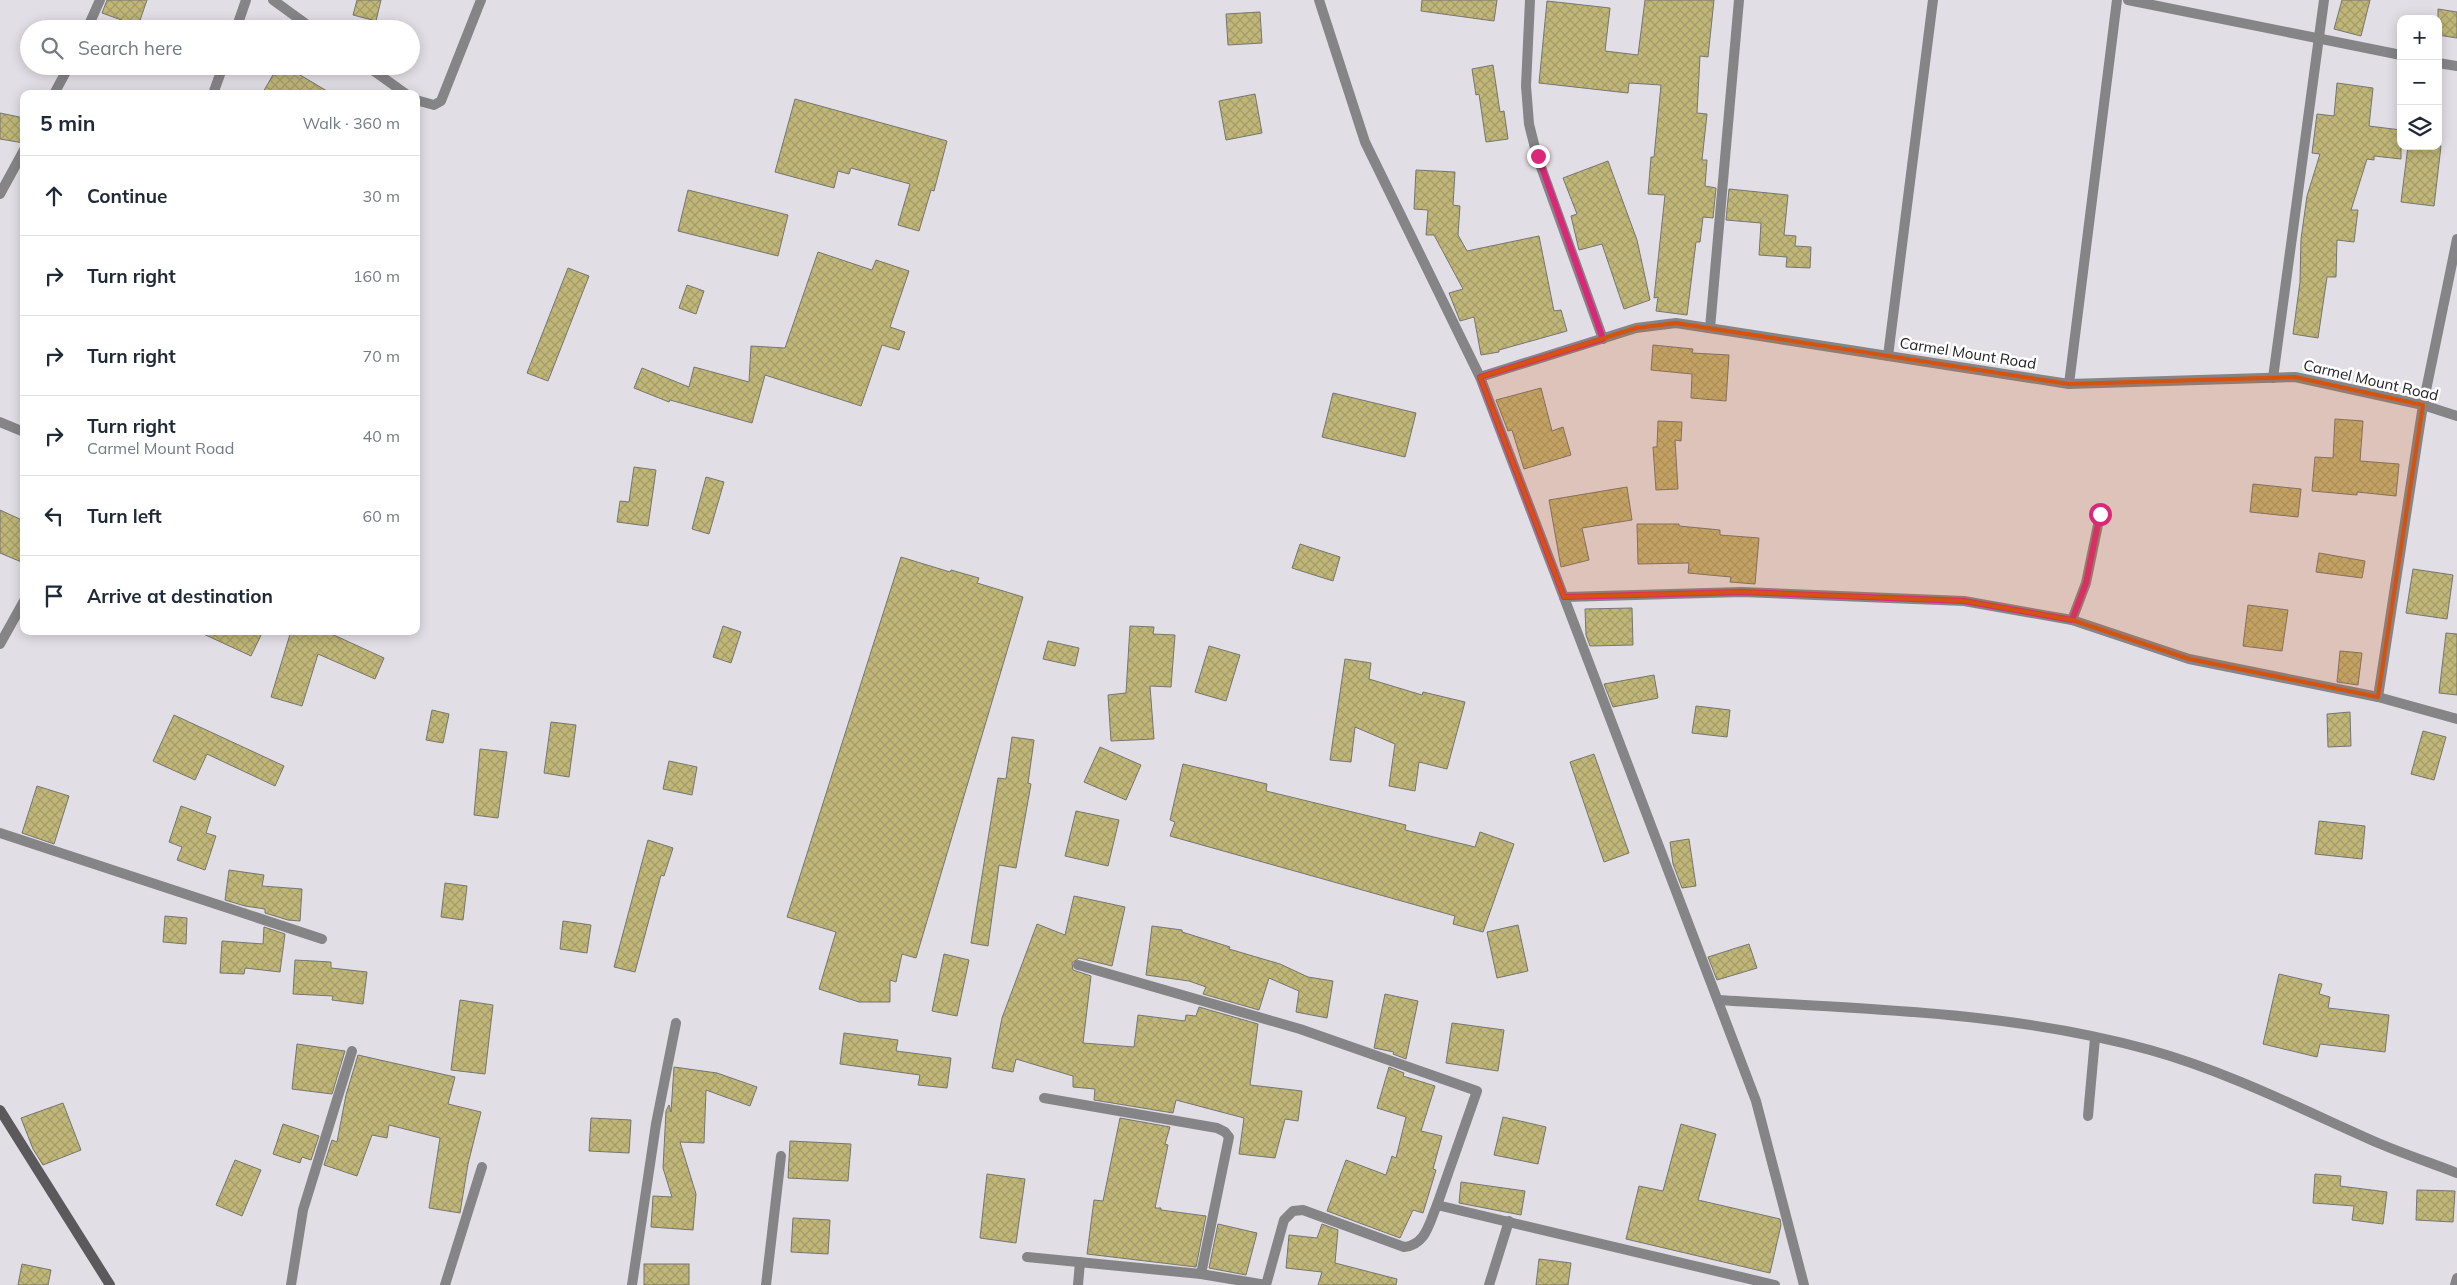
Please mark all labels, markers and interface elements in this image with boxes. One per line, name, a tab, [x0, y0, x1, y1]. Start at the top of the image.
map controls	[2397, 15, 2442, 150]
button: +	[2397, 15, 2442, 60]
search box	[20, 20, 420, 75]
icon: search	[38, 34, 66, 62]
text: Search here	[78, 36, 182, 60]
button: −	[2397, 60, 2442, 105]
button: layers	[2397, 105, 2442, 150]
text: 5 min	[40, 110, 95, 136]
text: Walk · 360 m	[302, 113, 400, 133]
route end	[1527, 145, 1550, 168]
icon: ahead	[40, 182, 68, 210]
text: Continue	[87, 184, 167, 208]
text: 30 m	[363, 186, 400, 206]
icon: right	[40, 262, 68, 290]
text: Turn right	[87, 264, 176, 288]
text: 160 m	[353, 266, 400, 286]
street label: Carmel Mount Road	[1898, 333, 2038, 373]
icon: right	[40, 342, 68, 370]
text: Turn right	[87, 344, 176, 368]
text: 70 m	[363, 346, 400, 366]
street label: Carmel Mount Road	[2302, 355, 2440, 405]
text: Turn right	[87, 414, 176, 438]
icon: right	[40, 422, 68, 450]
text: 40 m	[363, 426, 400, 446]
text: Carmel Mount Road	[87, 438, 234, 458]
icon: left	[40, 502, 68, 530]
route start	[2089, 503, 2112, 526]
text: Turn left	[87, 504, 162, 528]
text: 60 m	[363, 506, 400, 526]
icon: arrive	[40, 582, 68, 610]
text: Arrive at destination	[87, 584, 273, 608]

